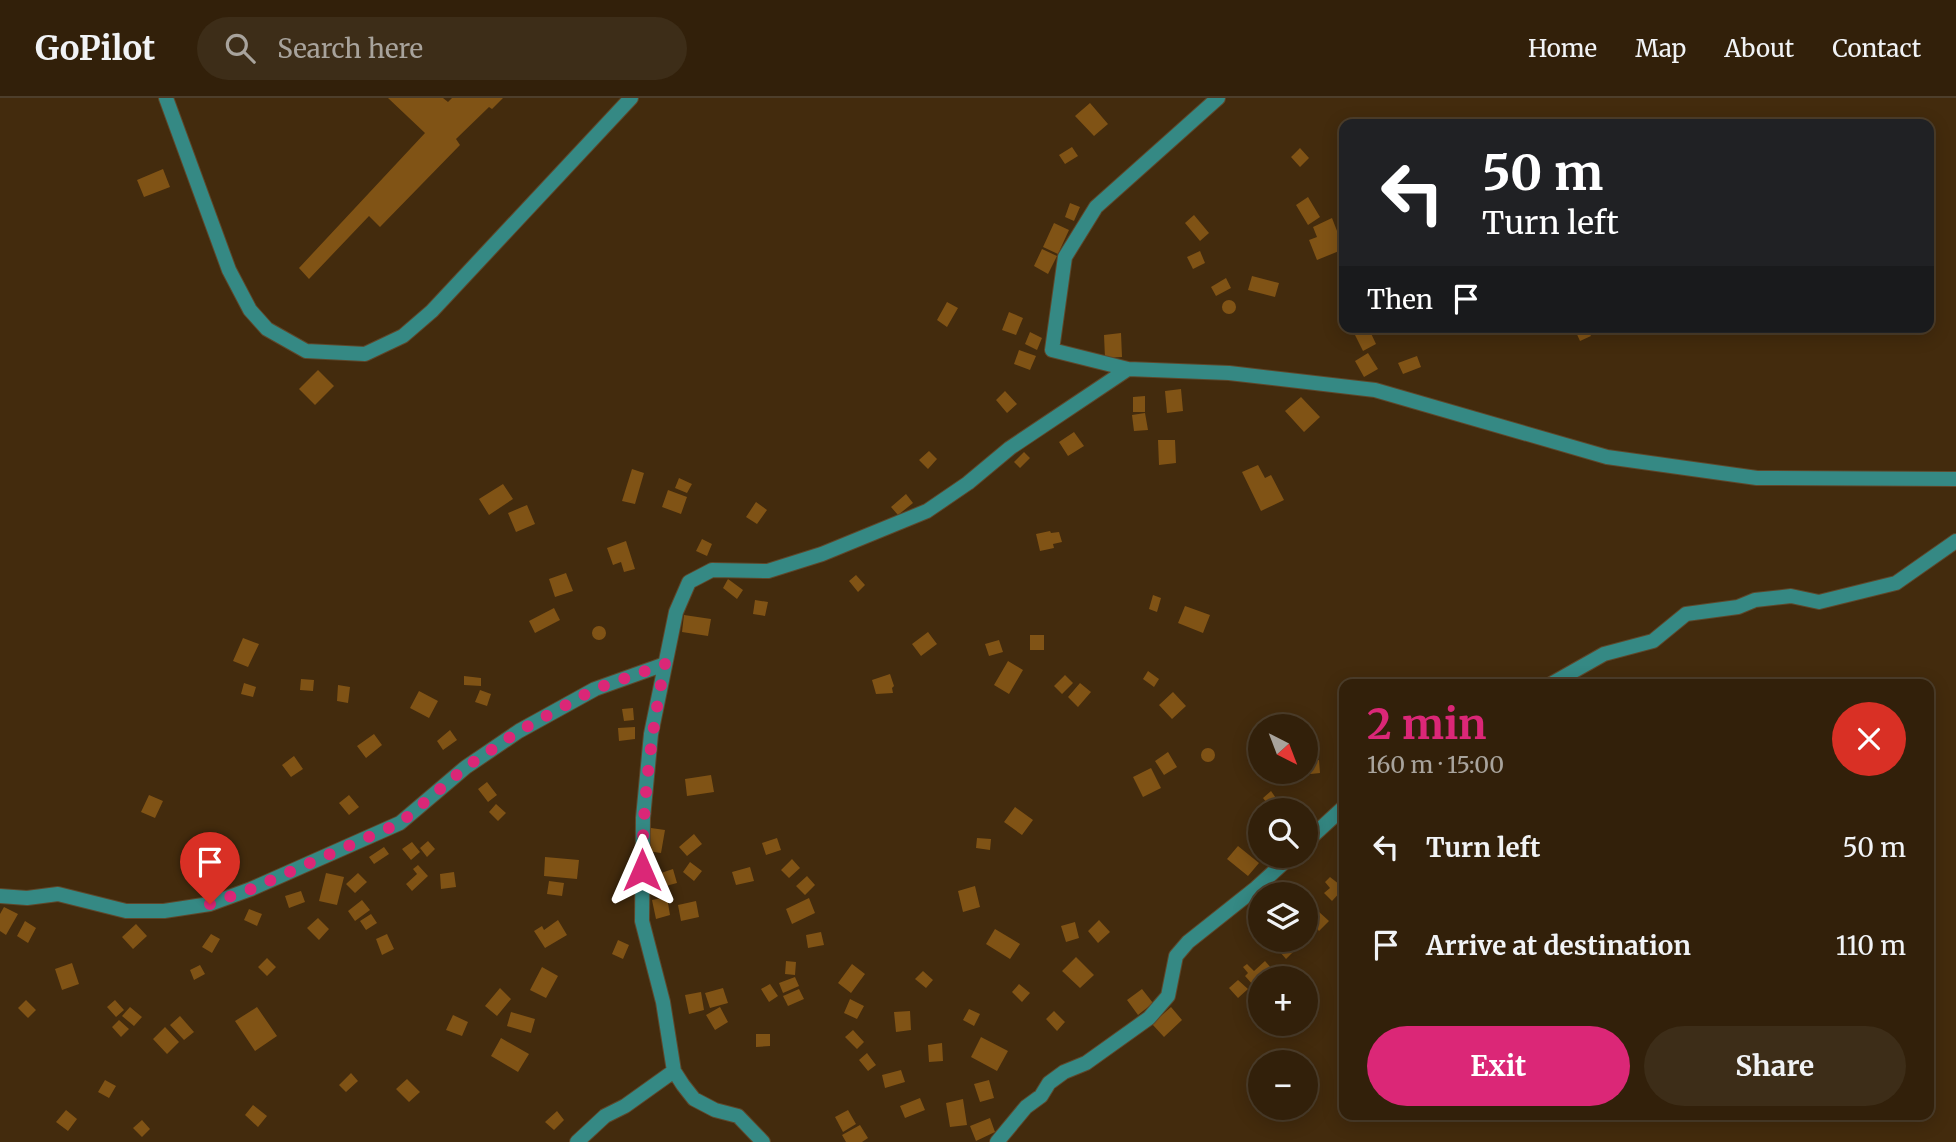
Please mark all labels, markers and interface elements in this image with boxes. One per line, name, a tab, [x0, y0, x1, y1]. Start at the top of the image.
search box	[197, 17, 687, 80]
text: GoPilot	[35, 28, 155, 69]
icon: search	[221, 29, 259, 67]
text: Search here	[277, 32, 423, 65]
text: Home	[1528, 33, 1597, 64]
text: Map	[1635, 33, 1686, 64]
text: About	[1724, 33, 1794, 64]
text: Contact	[1832, 33, 1921, 64]
text: 50 m	[1482, 142, 1603, 203]
icon: left	[1367, 147, 1458, 238]
text: Turn left	[1482, 203, 1619, 243]
icon: arrive	[1447, 280, 1485, 318]
text: Then	[1367, 283, 1433, 316]
text: 2 min	[1367, 698, 1487, 750]
button: close	[1832, 702, 1906, 776]
north arrow	[1248, 714, 1318, 784]
map controls	[1248, 714, 1318, 1120]
text: 160 m · 15:00	[1367, 750, 1504, 779]
button: search	[1248, 798, 1318, 868]
icon: left	[1367, 828, 1405, 866]
text: Turn left	[1426, 831, 1540, 864]
text: 50 m	[1842, 831, 1906, 864]
pin	[180, 832, 240, 904]
position arrow	[605, 833, 679, 907]
icon: arrive	[191, 843, 229, 881]
button: layers	[1248, 882, 1318, 952]
icon: arrive	[1367, 926, 1405, 964]
text: Arrive at destination	[1426, 929, 1691, 962]
text: 110 m	[1836, 929, 1906, 962]
button: +	[1248, 966, 1318, 1036]
button: Exit	[1367, 1026, 1630, 1106]
button: Share	[1644, 1026, 1906, 1106]
button: −	[1248, 1050, 1318, 1120]

